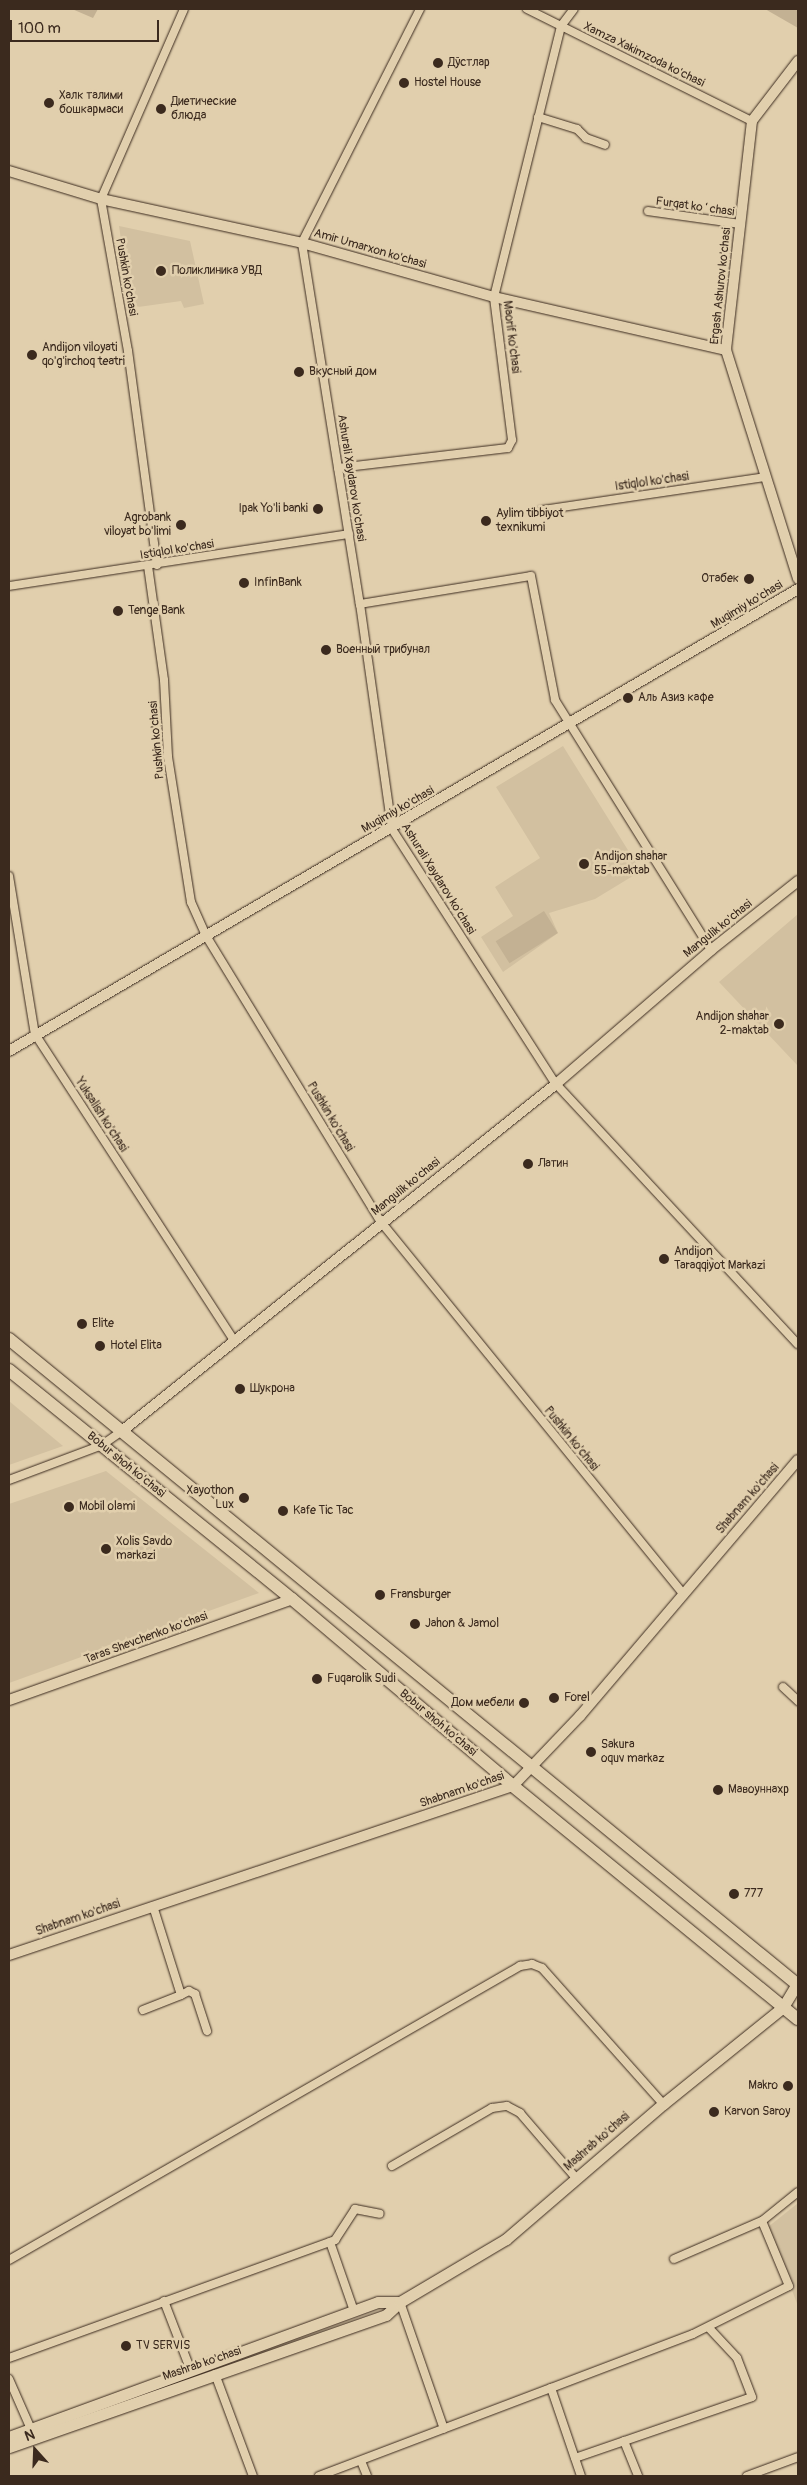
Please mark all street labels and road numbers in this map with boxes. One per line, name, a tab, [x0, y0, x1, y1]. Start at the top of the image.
street label: Xamza Xakimzoda ko'chasi	[581, 19, 707, 91]
street label: Furqat koʻchasi	[655, 194, 735, 220]
street label: Amir Umarxon ko'chasi	[312, 226, 428, 272]
street label: Ergash Ashurov ko'chasi	[708, 227, 734, 345]
street label: Pushkin ko'chasi	[112, 237, 140, 317]
street label: Maorif ko'chasi	[499, 300, 523, 374]
street label: Ashurali Xaydarov ko'chasi	[334, 413, 368, 543]
street label: Istiqlol ko'chasi	[614, 470, 690, 494]
street label: Istiqlol ko'chasi	[139, 537, 215, 563]
street label: Muqimiy ko'chasi	[708, 578, 786, 632]
street label: Pushkin ko'chasi	[146, 700, 168, 780]
street label: Muqimiy ko'chasi	[359, 783, 437, 837]
street label: Ashurali Xaydarov ko'chasi	[398, 821, 478, 937]
street label: Mangulik ko'chasi	[681, 897, 755, 961]
street label: Yuksalish ko'chasi	[72, 1075, 130, 1155]
street label: Pushkin ko'chasi	[304, 1080, 356, 1154]
street label: Mangulik ko'chasi	[369, 1155, 443, 1219]
street label: Pushkin ko'chasi	[541, 1404, 601, 1474]
street label: Bobur shoh ko'chasi	[84, 1429, 168, 1501]
street label: Shabnam ko'chasi	[714, 1461, 782, 1537]
street label: Taras Shevchenko ko'chasi	[82, 1609, 210, 1667]
street label: Bobur shoh ko'chasi	[396, 1687, 480, 1759]
street label: Shabnam ko'chasi	[418, 1769, 506, 1811]
street label: Shabnam ko'chasi	[34, 1897, 122, 1939]
street label: Mashrab ko'chasi	[561, 2110, 633, 2174]
street label: Mashrab ko'chasi	[161, 2344, 243, 2384]

